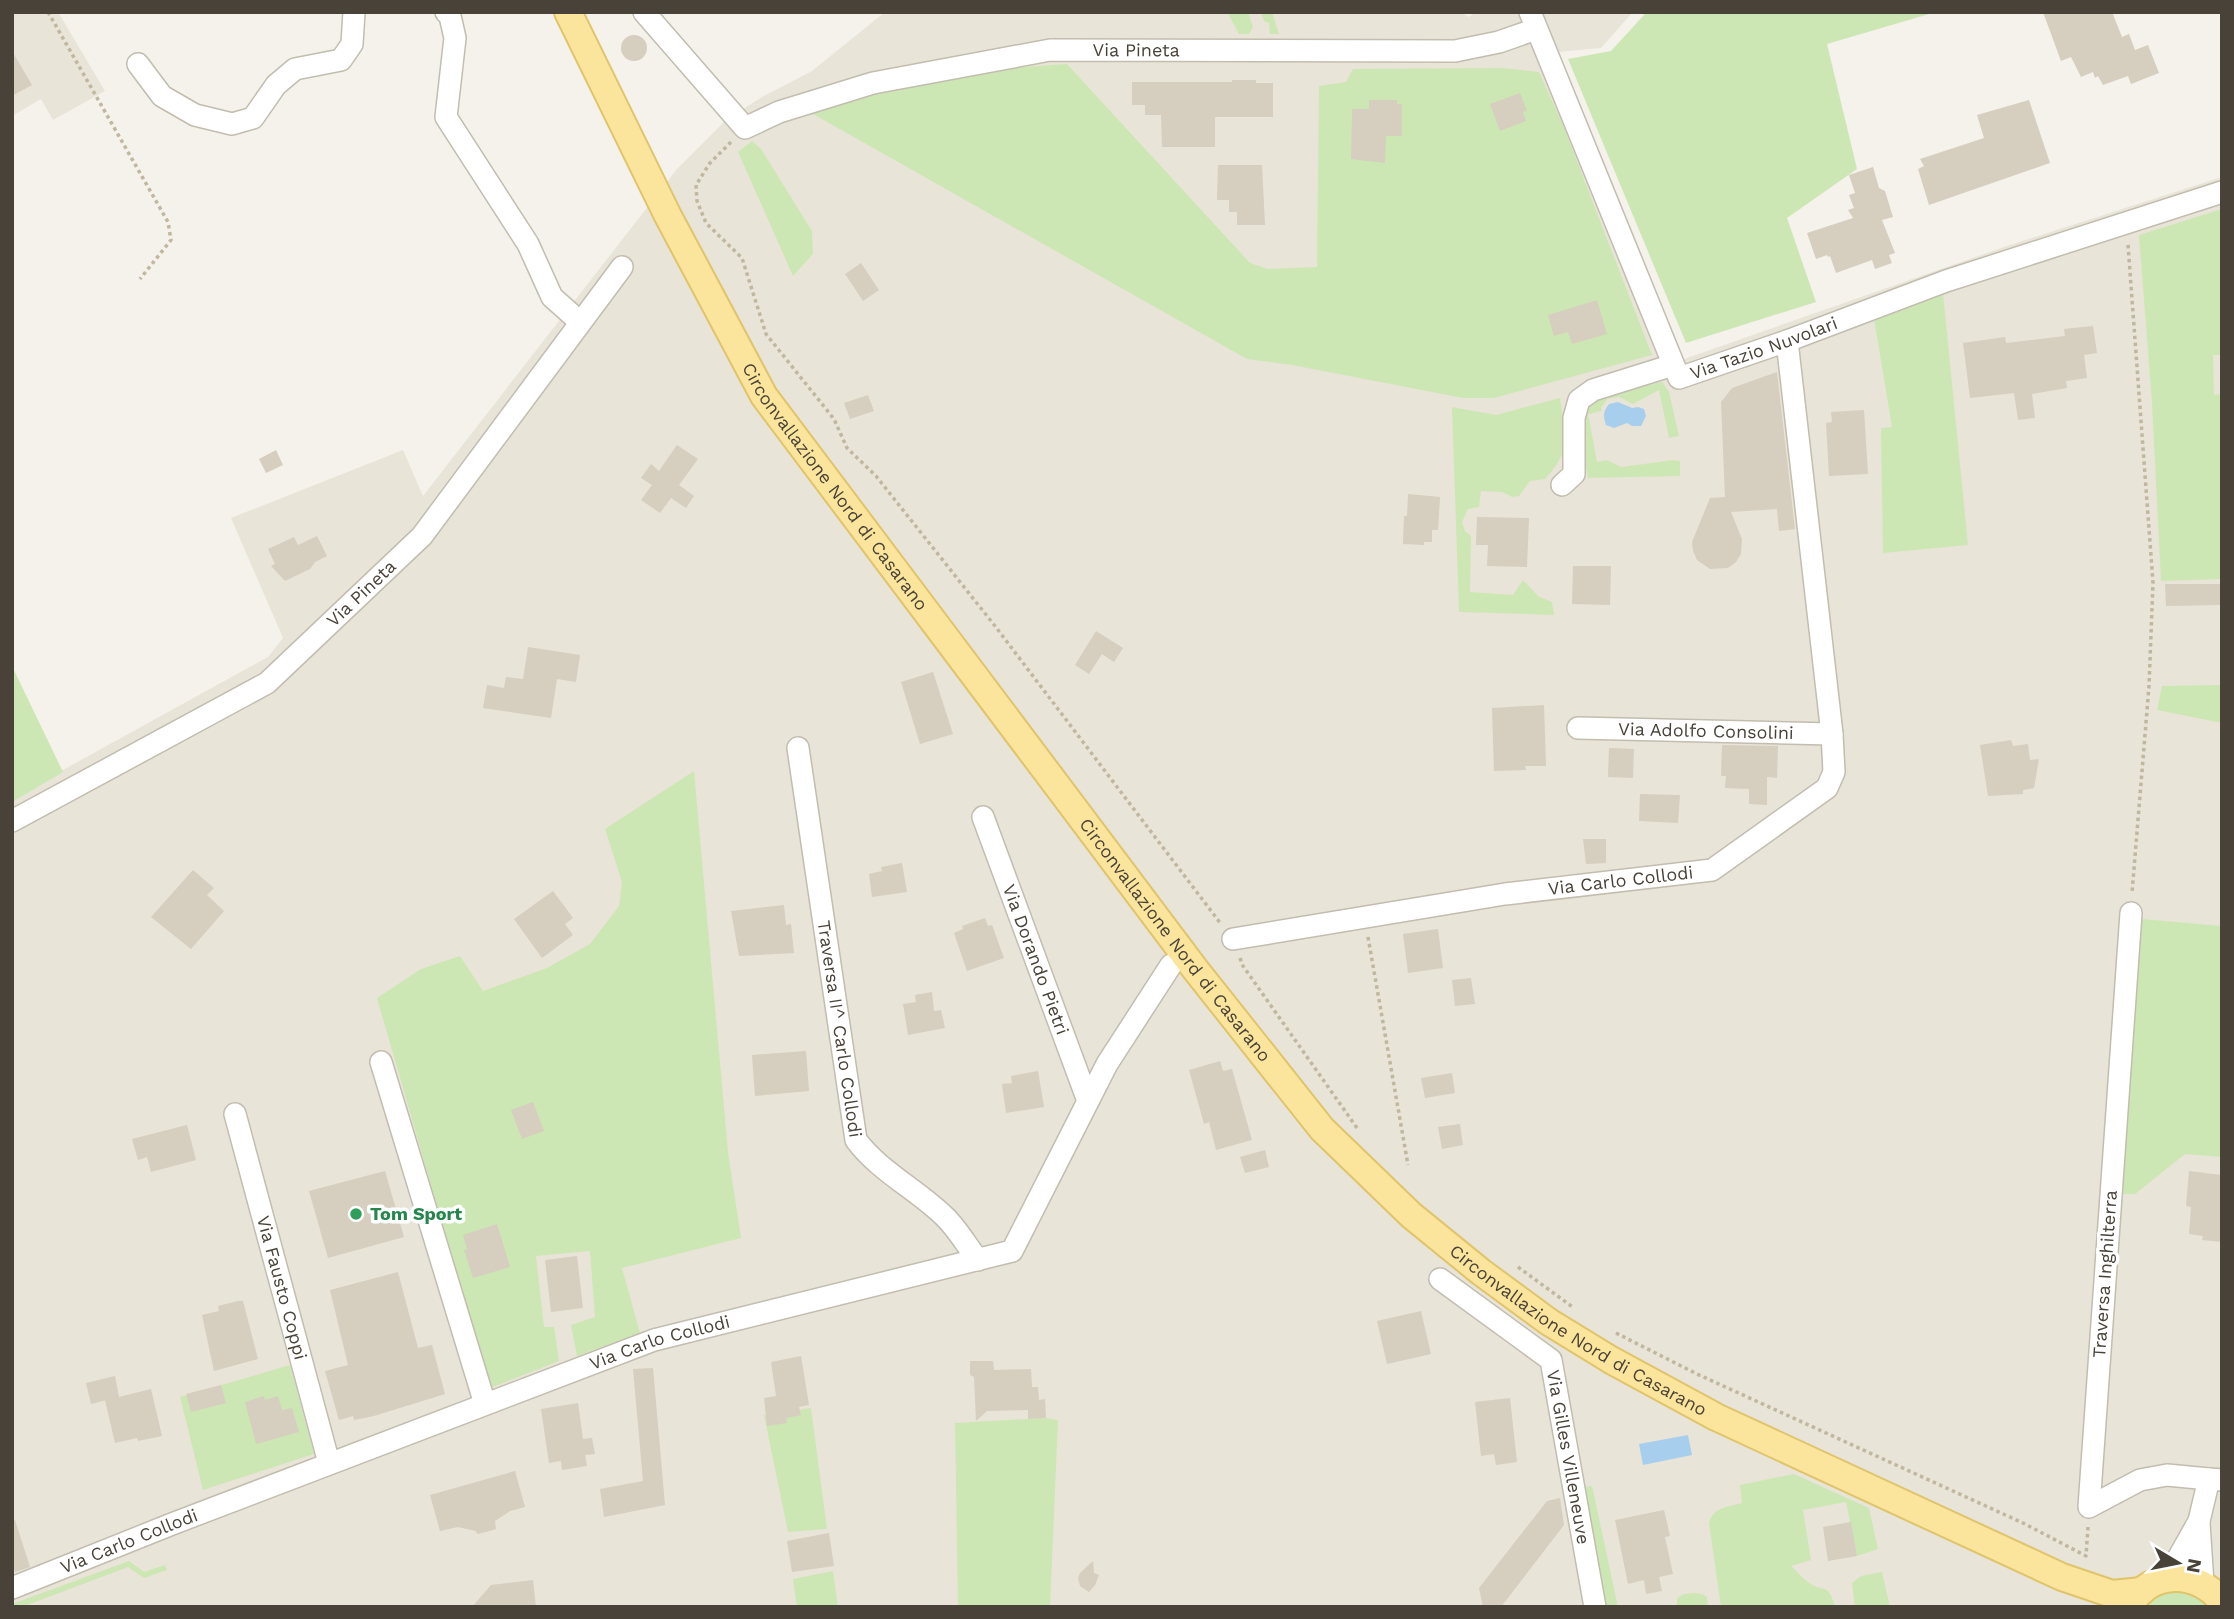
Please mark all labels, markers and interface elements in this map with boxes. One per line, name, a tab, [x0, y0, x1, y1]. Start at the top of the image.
street label: Via Pineta	[1093, 39, 1180, 60]
street label: Via Tazio Nuvolari	[1687, 312, 1840, 383]
street label: Circonvallazione Nord di Casarano	[738, 359, 932, 614]
street label: Via Pineta	[322, 556, 400, 631]
street label: Via Adolfo Consolini	[1618, 718, 1794, 743]
street label: Circonvallazione Nord di Casarano	[1075, 814, 1276, 1066]
street label: Via Carlo Collodi	[1547, 861, 1694, 899]
street label: Via Dorando Pietri	[999, 881, 1074, 1037]
street label: Traversa II^ Carlo Collodi	[814, 919, 866, 1139]
street label: Traversa Inghilterra	[2088, 1189, 2121, 1359]
place label: Tom Sport	[370, 1203, 462, 1224]
marker: Tom Sport	[348, 1206, 364, 1222]
street label: Via Fausto Coppi	[253, 1213, 312, 1362]
street label: Circonvallazione Nord di Casarano	[1446, 1240, 1710, 1420]
street label: Via Carlo Collodi	[586, 1311, 732, 1374]
street label: Via Gilles Villeneuve	[1543, 1368, 1595, 1546]
street label: Via Carlo Collodi	[57, 1504, 200, 1578]
north arrow	[2143, 1528, 2213, 1598]
text: N	[2182, 1557, 2207, 1575]

